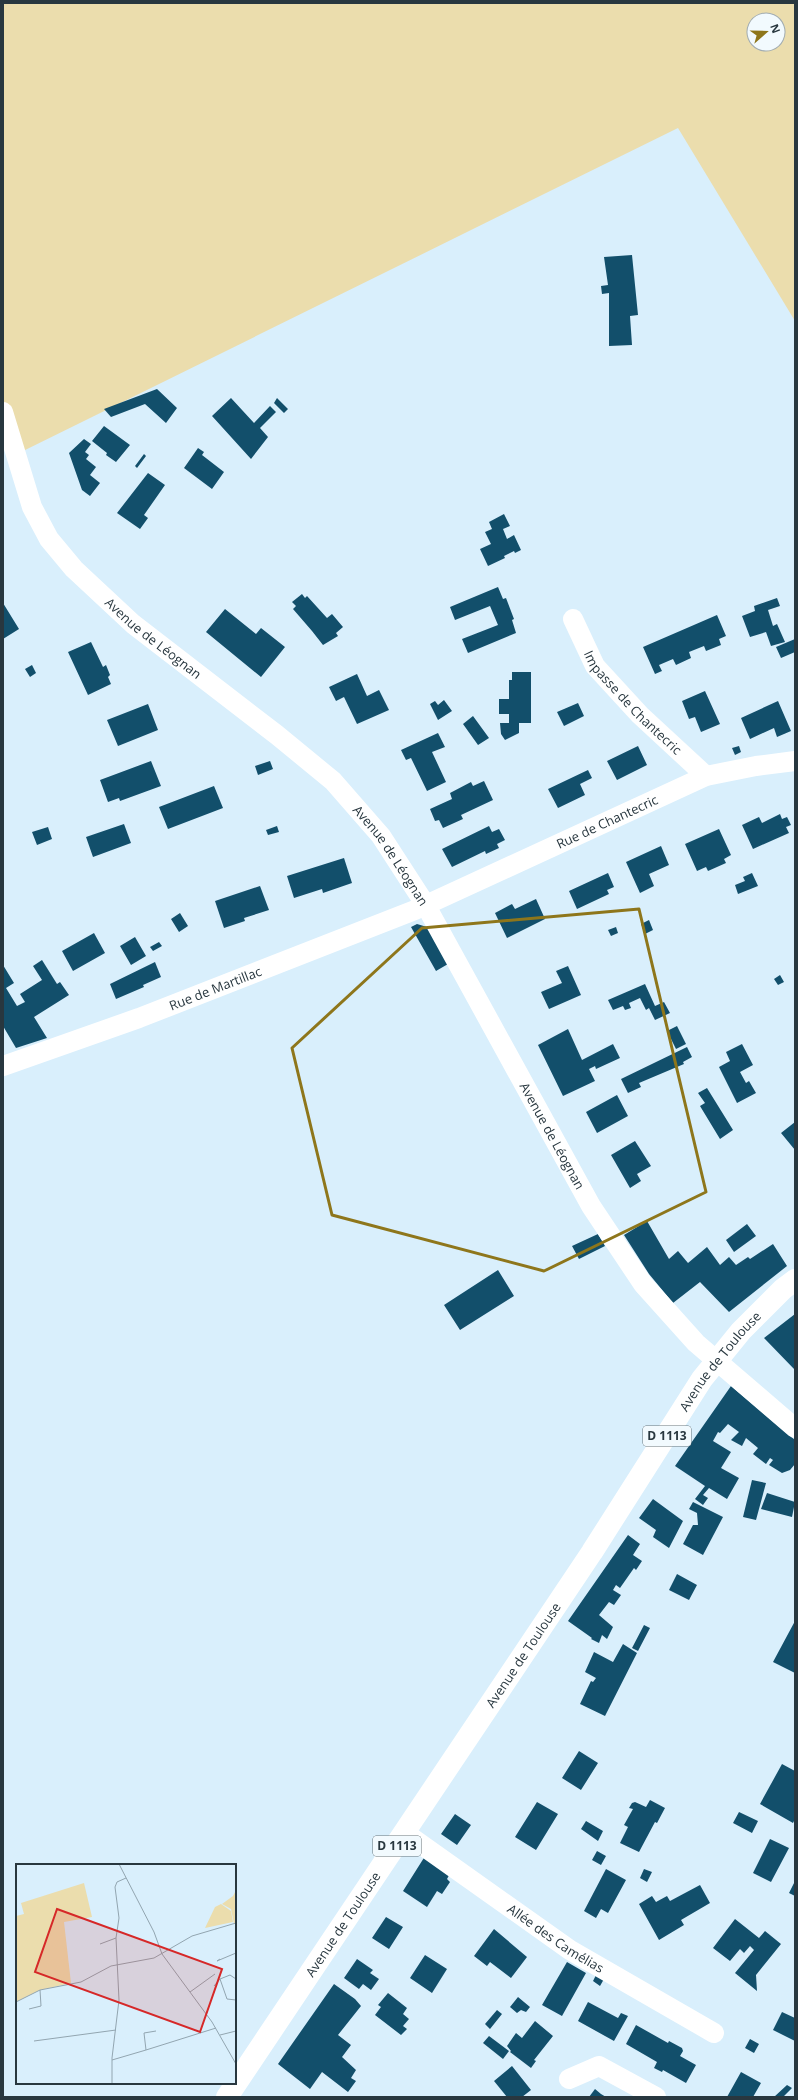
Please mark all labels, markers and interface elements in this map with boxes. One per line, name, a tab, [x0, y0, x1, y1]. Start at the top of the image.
north arrow	[746, 12, 786, 52]
text: N	[767, 22, 784, 35]
street label: Avenue de Léognan	[101, 594, 205, 683]
street label: Impasse de Chantecric	[580, 647, 686, 758]
street label: Rue de Chantecric	[553, 790, 661, 853]
street label: Avenue de Léognan	[349, 801, 433, 909]
street label: Rue de Martillac	[166, 962, 264, 1014]
street label: Avenue de Léognan	[516, 1079, 589, 1192]
street label: Avenue de Toulouse	[675, 1307, 765, 1415]
road number: D 1113	[643, 1426, 691, 1446]
street label: Avenue de Toulouse	[481, 1599, 565, 1711]
road number: D 1113	[373, 1836, 421, 1856]
inset map	[16, 1864, 236, 2084]
street label: Avenue de Toulouse	[301, 1868, 384, 1980]
street label: Allée des Camélias	[504, 1900, 607, 1977]

